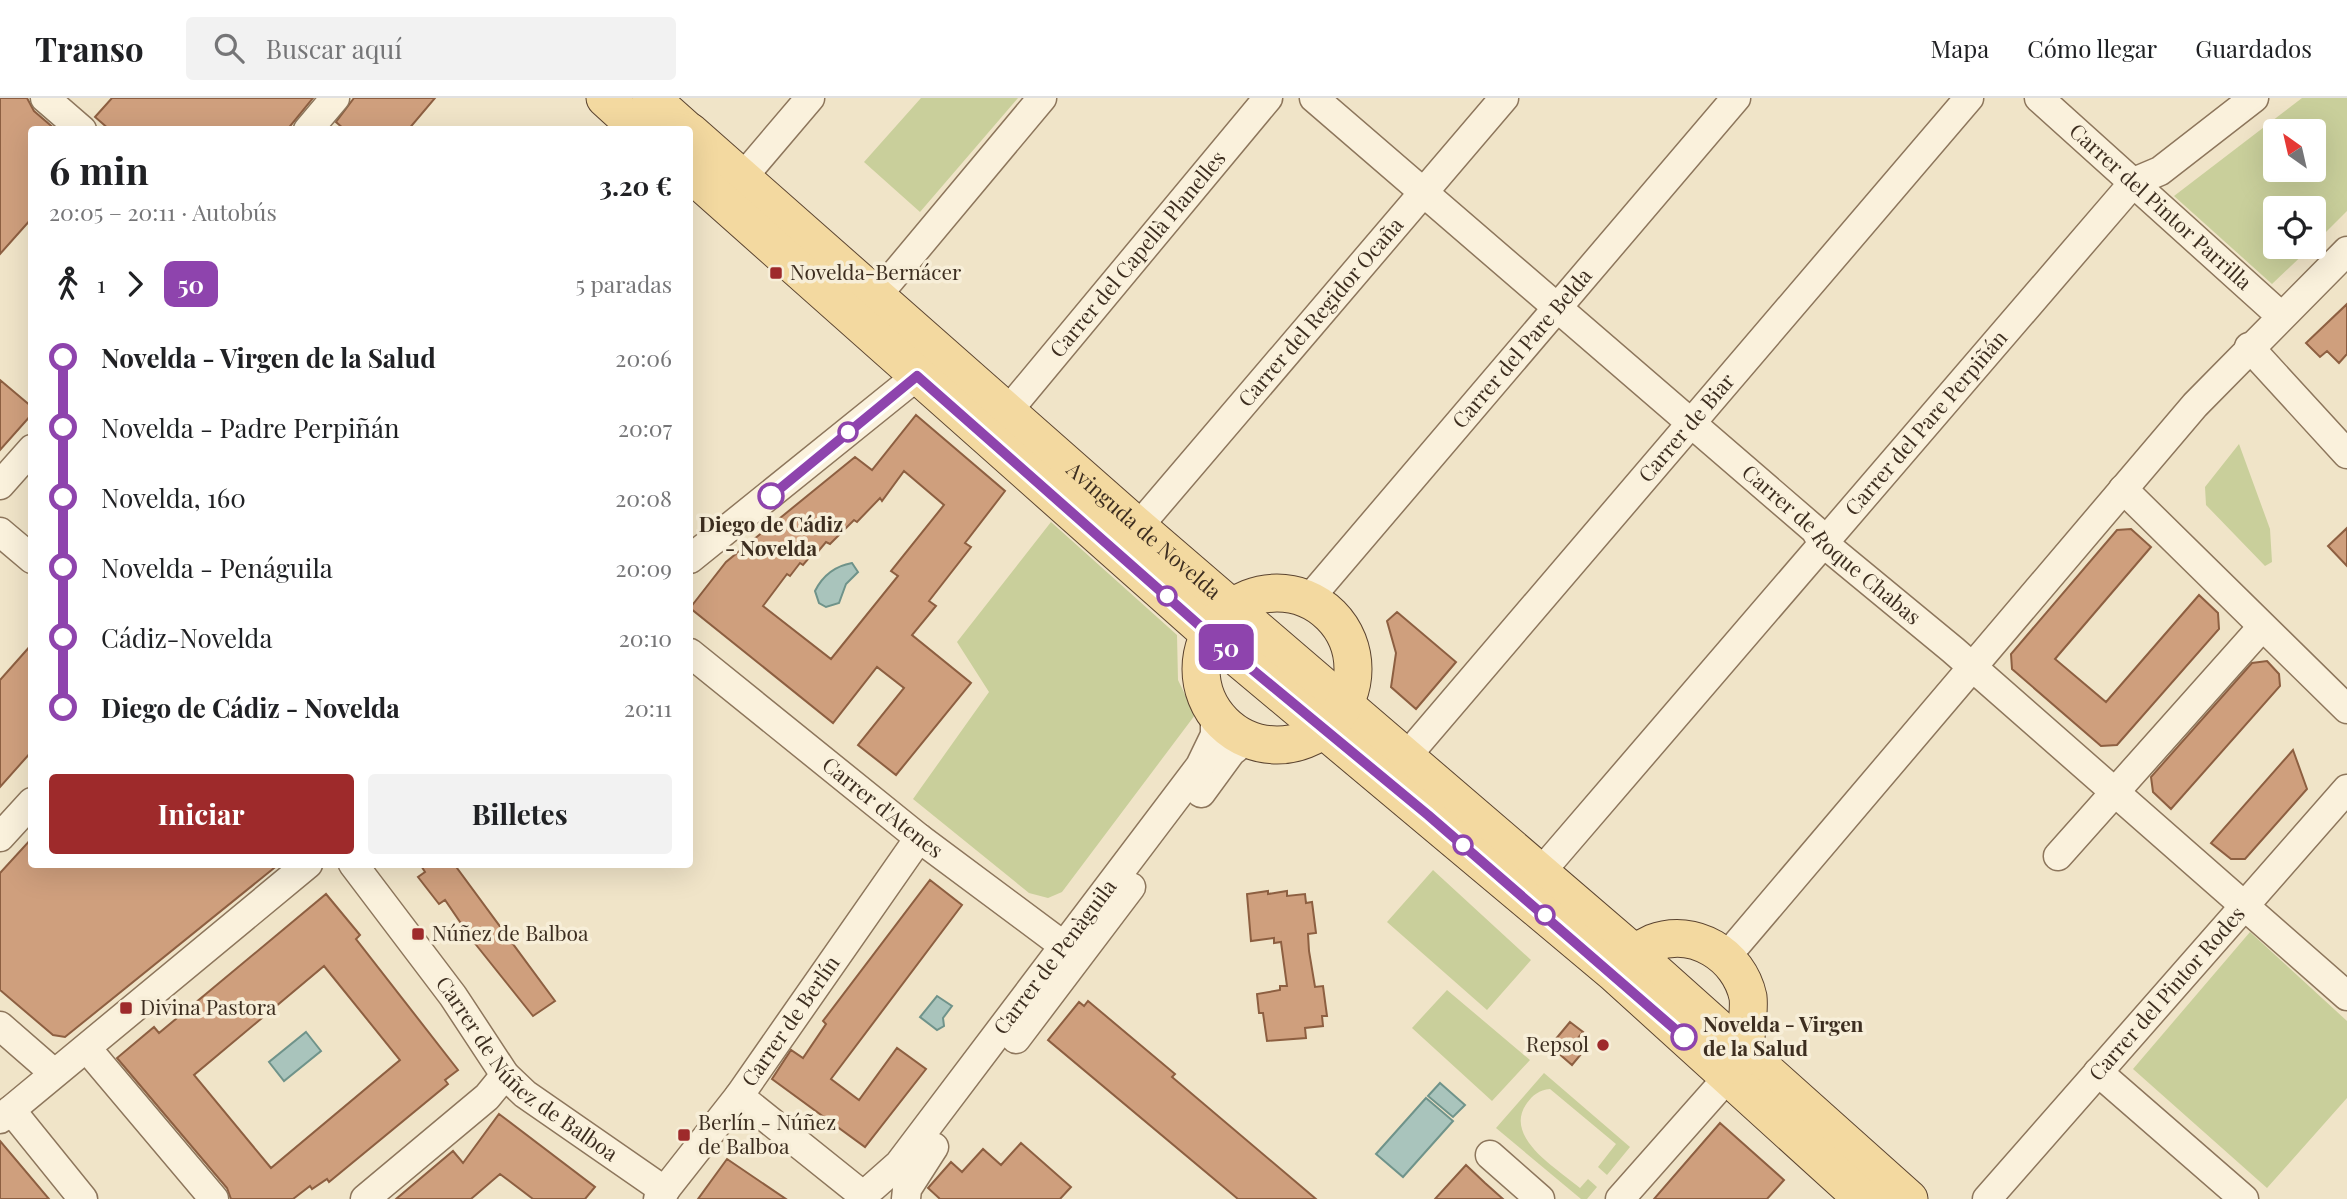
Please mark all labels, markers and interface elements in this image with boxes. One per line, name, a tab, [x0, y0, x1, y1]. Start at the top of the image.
search box	[186, 17, 676, 80]
text: Transo	[35, 26, 144, 70]
icon: search	[210, 29, 248, 67]
text: Buscar aquí	[266, 31, 402, 66]
text: Mapa	[1931, 32, 1989, 64]
text: Cómo llegar	[2027, 32, 2157, 64]
text: Guardados	[2195, 32, 2312, 64]
street label: Carrer del Pintor Parrilla	[2064, 116, 2259, 295]
north arrow	[2263, 119, 2326, 182]
map controls	[2263, 119, 2326, 259]
text: 6 min	[49, 144, 149, 195]
street label: Carrer del Capellà Planelles	[1042, 144, 1231, 362]
text: 3.20 €	[599, 168, 672, 203]
text: 20:05 – 20:11 · Autobús	[49, 196, 277, 227]
button: locate	[2263, 196, 2326, 259]
street label: Carrer del Regidor Ocaña	[1231, 210, 1409, 412]
place label: Novelda-Bernácer	[790, 257, 962, 285]
street label: Carrer del Pare Belda	[1445, 261, 1597, 433]
icon: walk	[49, 265, 87, 303]
icon: forward	[116, 265, 154, 303]
marker: Novelda-Bernácer	[768, 265, 784, 281]
text: 1	[97, 268, 106, 299]
text: 50	[178, 268, 204, 300]
text: 5 paradas	[575, 268, 672, 299]
street label: Carrer del Pare Perpiñán	[1838, 323, 2013, 520]
text: Novelda - Virgen de la Salud	[101, 340, 436, 375]
text: 20:06	[615, 342, 672, 373]
street label: Carrer de Biar	[1631, 366, 1740, 487]
text: Novelda - Padre Perpiñán	[101, 410, 400, 445]
text: 20:07	[618, 412, 672, 443]
unlabelled marker	[838, 422, 858, 442]
street label: Avinguda de Novelda	[1061, 454, 1228, 605]
street label: Carrer de Roque Chabas	[1737, 457, 1928, 630]
text: Novelda, 160	[101, 480, 246, 515]
text: 20:08	[615, 482, 672, 513]
marker: Diego de Cádiz - Novelda	[758, 483, 784, 509]
place label: Diego de Cádiz - Novelda	[699, 509, 843, 561]
text: Novelda - Penáguila	[101, 550, 333, 585]
text: 20:09	[616, 552, 672, 583]
unlabelled marker	[1157, 586, 1177, 606]
text: Cádiz-Novelda	[101, 620, 272, 655]
text: 20:10	[619, 622, 672, 653]
line badge: 50	[1194, 624, 1258, 670]
text: 50	[1213, 631, 1239, 663]
text: Diego de Cádiz - Novelda	[101, 690, 400, 725]
text: 20:11	[624, 692, 672, 723]
street label: Carrer d'Atenes	[817, 750, 949, 863]
button: Iniciar	[49, 774, 354, 854]
button: Billetes	[368, 774, 672, 854]
unlabelled marker	[1453, 835, 1473, 855]
street label: Carrer de Penàguila	[986, 872, 1122, 1039]
street label: Carrer del Pintor Rodes	[2081, 899, 2250, 1086]
unlabelled marker	[1535, 905, 1555, 925]
place label: Núñez de Balboa	[432, 918, 589, 946]
marker: Núñez de Balboa	[410, 926, 426, 942]
street label: Carrer de Berlín	[734, 949, 845, 1091]
street label: Carrer de Núñez de Balboa	[431, 970, 625, 1167]
place label: Divina Pastora	[140, 992, 277, 1020]
marker: Divina Pastora	[118, 1000, 134, 1016]
place label: Novelda - Virgen de la Salud	[1703, 1009, 1864, 1061]
marker: Novelda - Virgen de la Salud	[1671, 1024, 1697, 1050]
place label: Repsol	[1526, 1029, 1589, 1057]
marker: Repsol	[1595, 1037, 1611, 1053]
place label: Berlín - Núñez de Balboa	[698, 1107, 836, 1159]
marker: Berlín - Núñez de Balboa	[676, 1127, 692, 1143]

